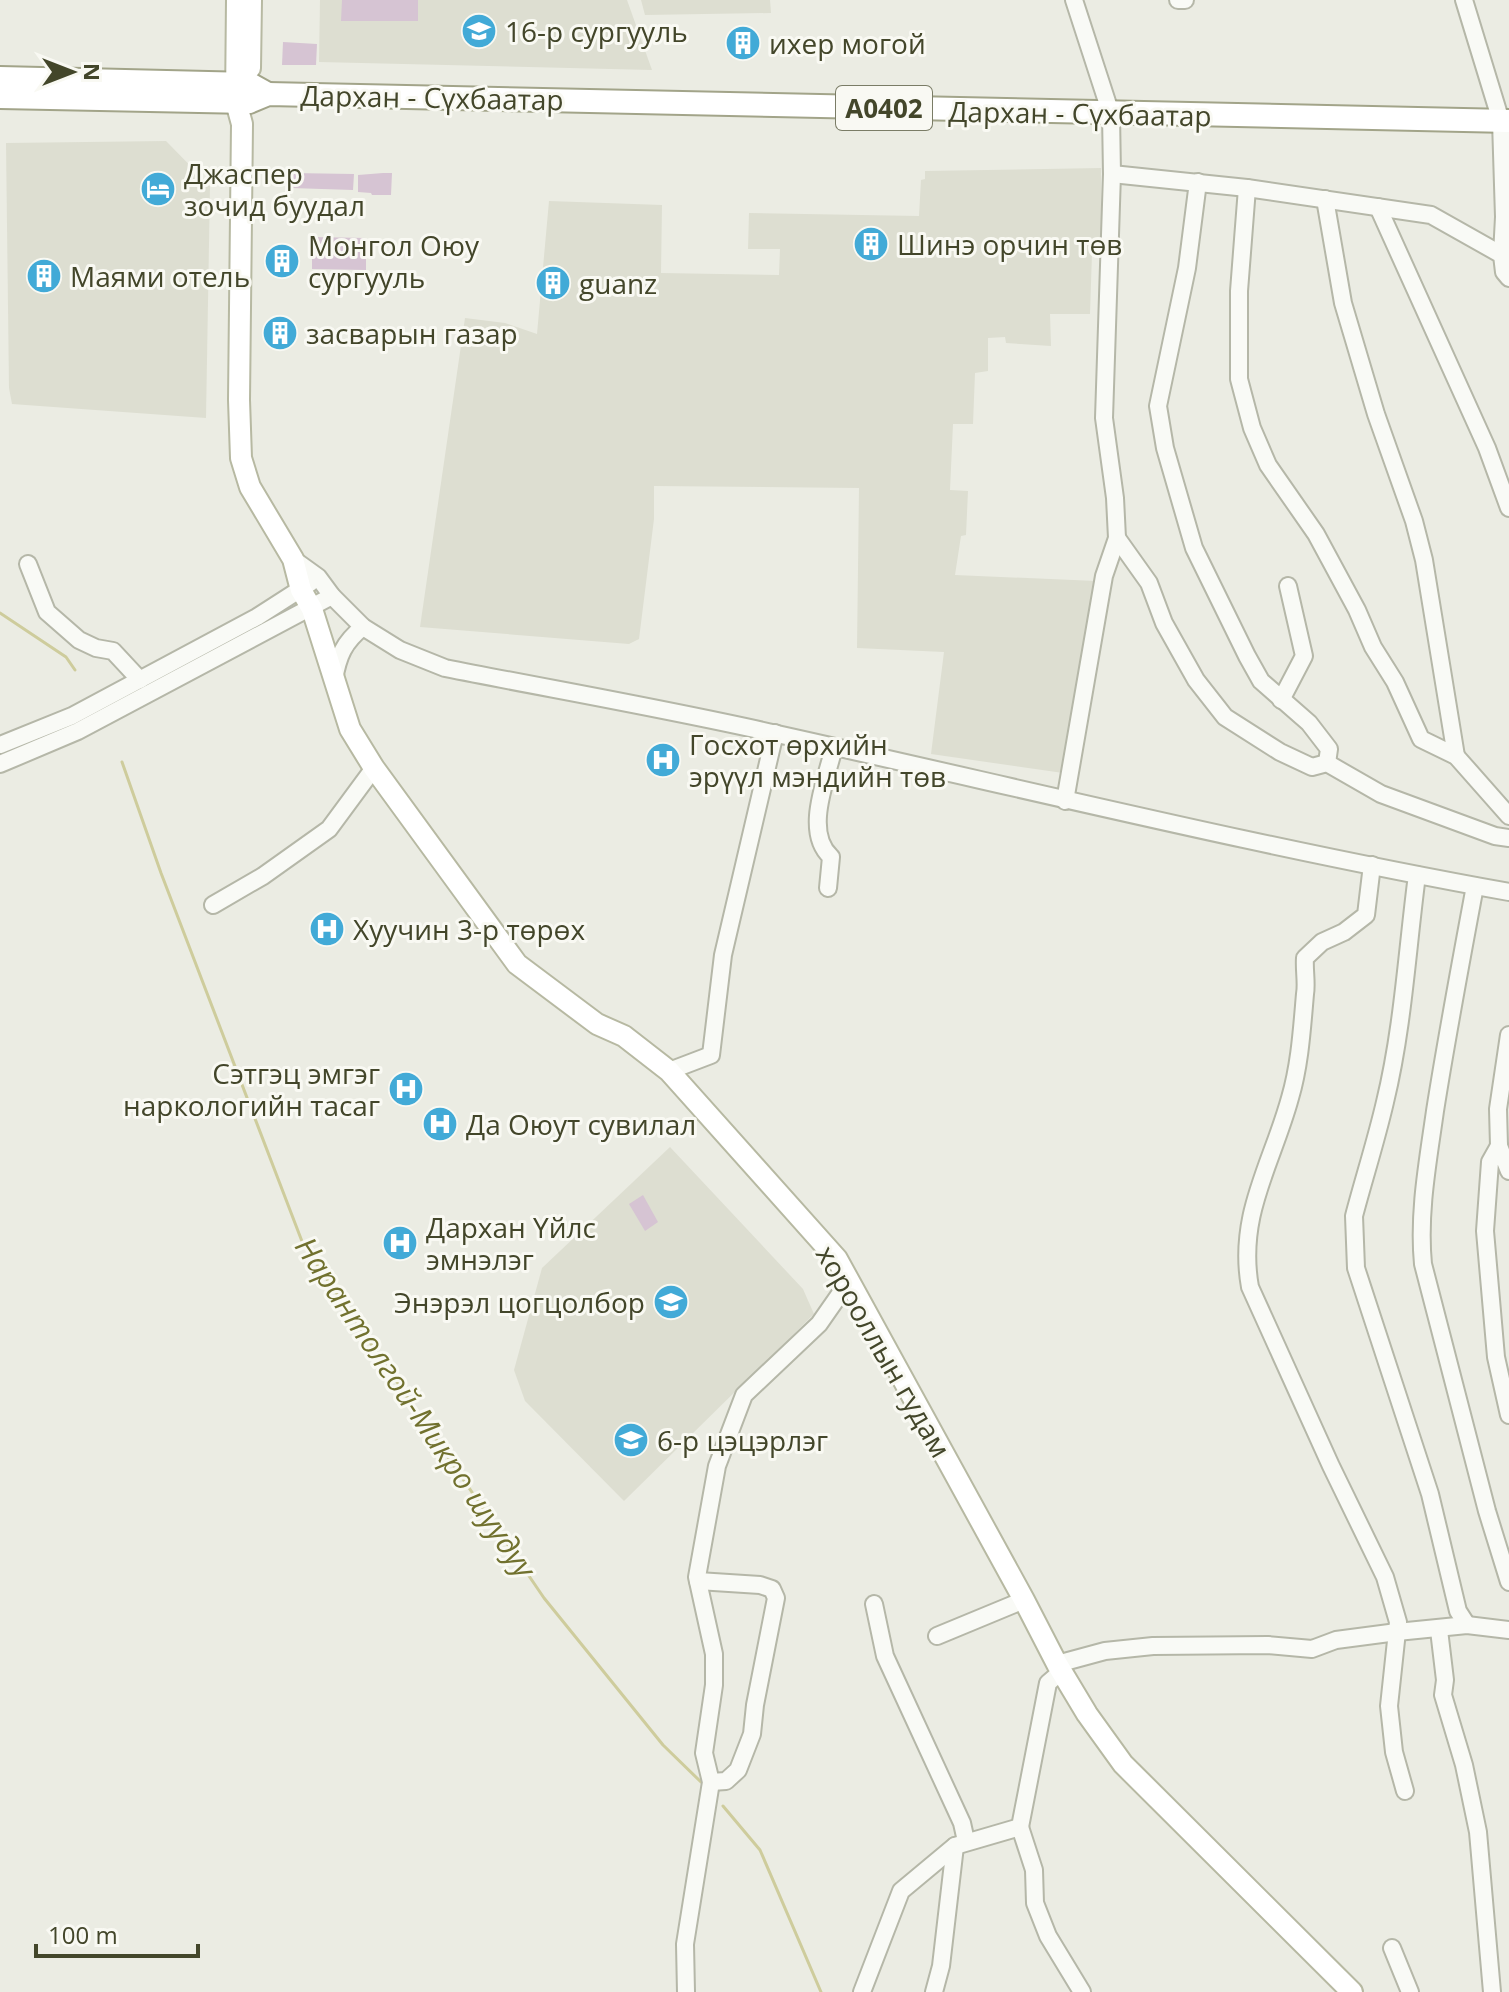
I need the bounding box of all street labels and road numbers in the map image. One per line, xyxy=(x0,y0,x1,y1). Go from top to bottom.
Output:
street label: Дархан - Сүхбаатар xyxy=(300,76,564,118)
road number: A0402 xyxy=(836,86,932,130)
street label: Дархан - Сүхбаатар xyxy=(948,92,1212,134)
street label: хорооллын гудам xyxy=(808,1238,960,1464)

